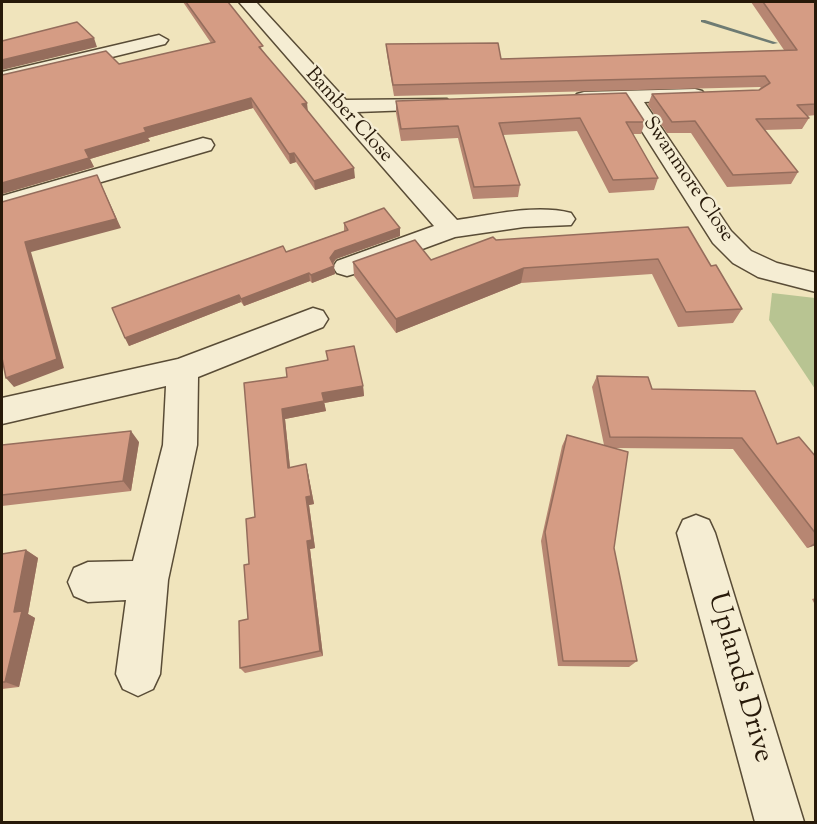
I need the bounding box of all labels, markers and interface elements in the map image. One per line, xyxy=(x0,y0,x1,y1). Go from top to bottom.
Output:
street label: Bamber Close xyxy=(299,63,397,169)
street label: Swanmore Close xyxy=(636,113,738,247)
street label: Uplands Drive xyxy=(698,589,778,767)

